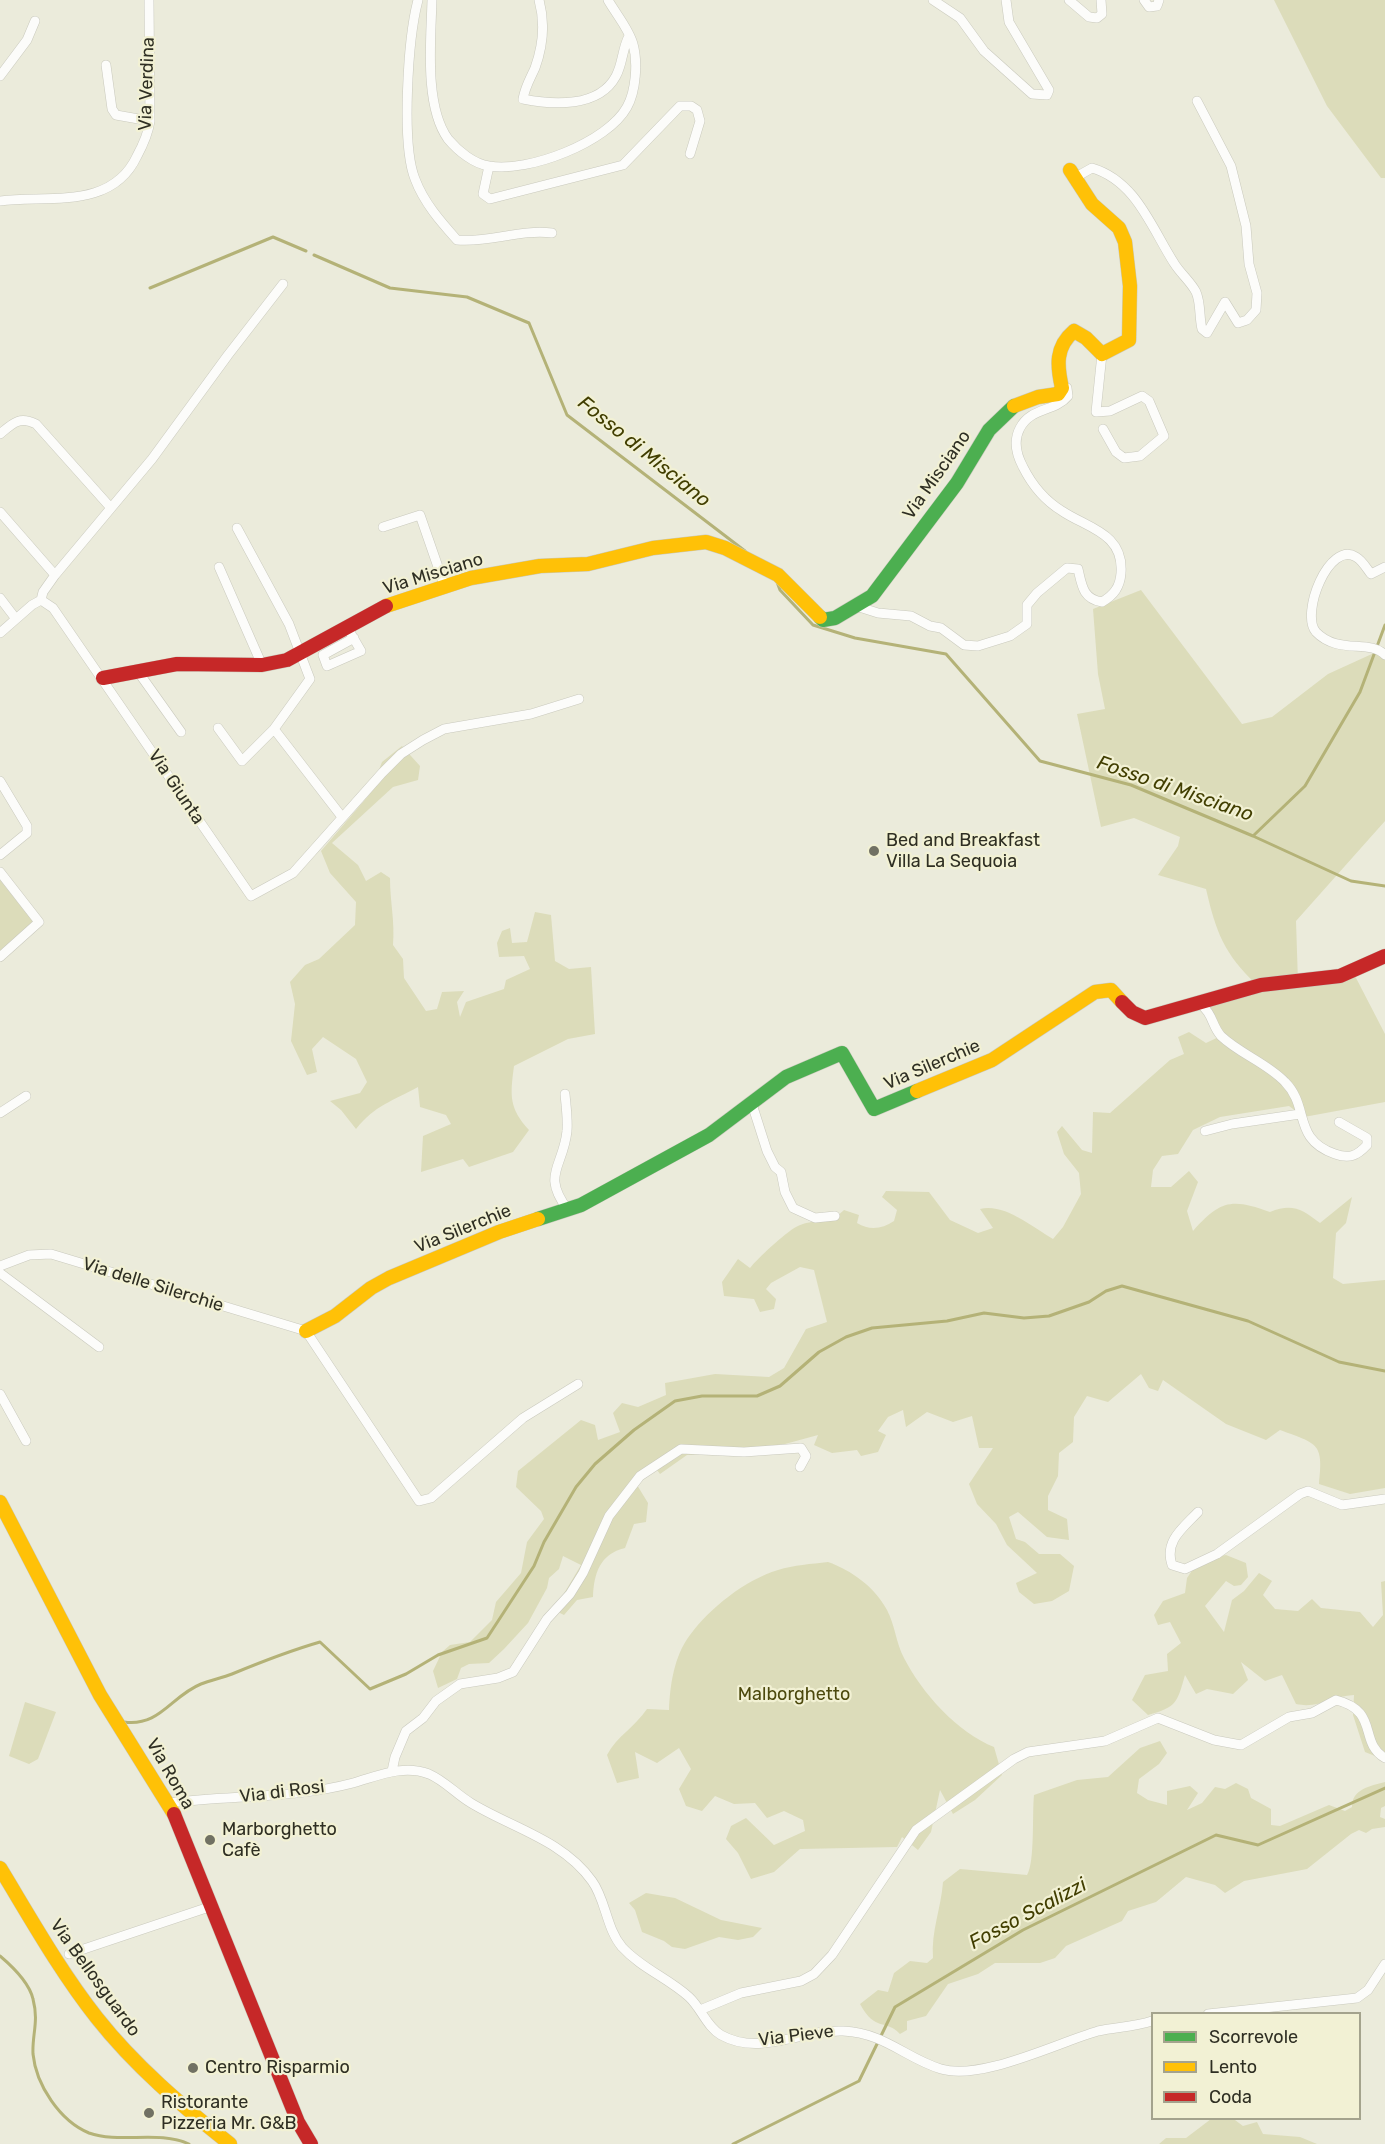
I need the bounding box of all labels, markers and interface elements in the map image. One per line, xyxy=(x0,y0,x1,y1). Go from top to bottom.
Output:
street label: Via Verdina xyxy=(135,37,159,131)
water label: Fosso di Misciano xyxy=(573,391,715,513)
street label: Via Misciano xyxy=(898,426,976,524)
street label: Via Misciano xyxy=(380,549,486,599)
street label: Via Giunta xyxy=(143,745,209,829)
water label: Fosso di Misciano xyxy=(1094,751,1256,827)
place label: Bed and Breakfast Villa La Sequoia xyxy=(886,830,1040,872)
marker: Bed and Breakfast Villa La Sequoia xyxy=(867,844,881,858)
street label: Via Silerchie xyxy=(881,1035,983,1095)
street label: Via Silerchie xyxy=(411,1200,515,1258)
street label: Via delle Silerchie xyxy=(80,1253,226,1317)
park label: Malborghetto xyxy=(738,1684,850,1706)
street label: Via Roma xyxy=(141,1735,199,1813)
street label: Via di Rosi xyxy=(238,1776,326,1808)
place label: Marborghetto Cafè xyxy=(222,1819,337,1862)
marker: Marborghetto Cafè xyxy=(203,1833,217,1847)
water label: Fosso Scalizzi xyxy=(965,1873,1091,1955)
street label: Via Bellosguardo xyxy=(45,1915,145,2041)
legend xyxy=(1151,2012,1361,2120)
street label: Via Pieve xyxy=(757,2021,835,2051)
text: Scorrevole xyxy=(1209,2026,1298,2048)
text: Lento xyxy=(1209,2056,1257,2078)
place label: Centro Risparmio xyxy=(205,2057,350,2079)
marker: Centro Risparmio xyxy=(186,2061,200,2075)
text: Coda xyxy=(1209,2086,1252,2108)
place label: Ristorante Pizzeria Mr. G&B xyxy=(161,2092,297,2134)
marker: Ristorante Pizzeria Mr. G&B xyxy=(142,2106,156,2120)

